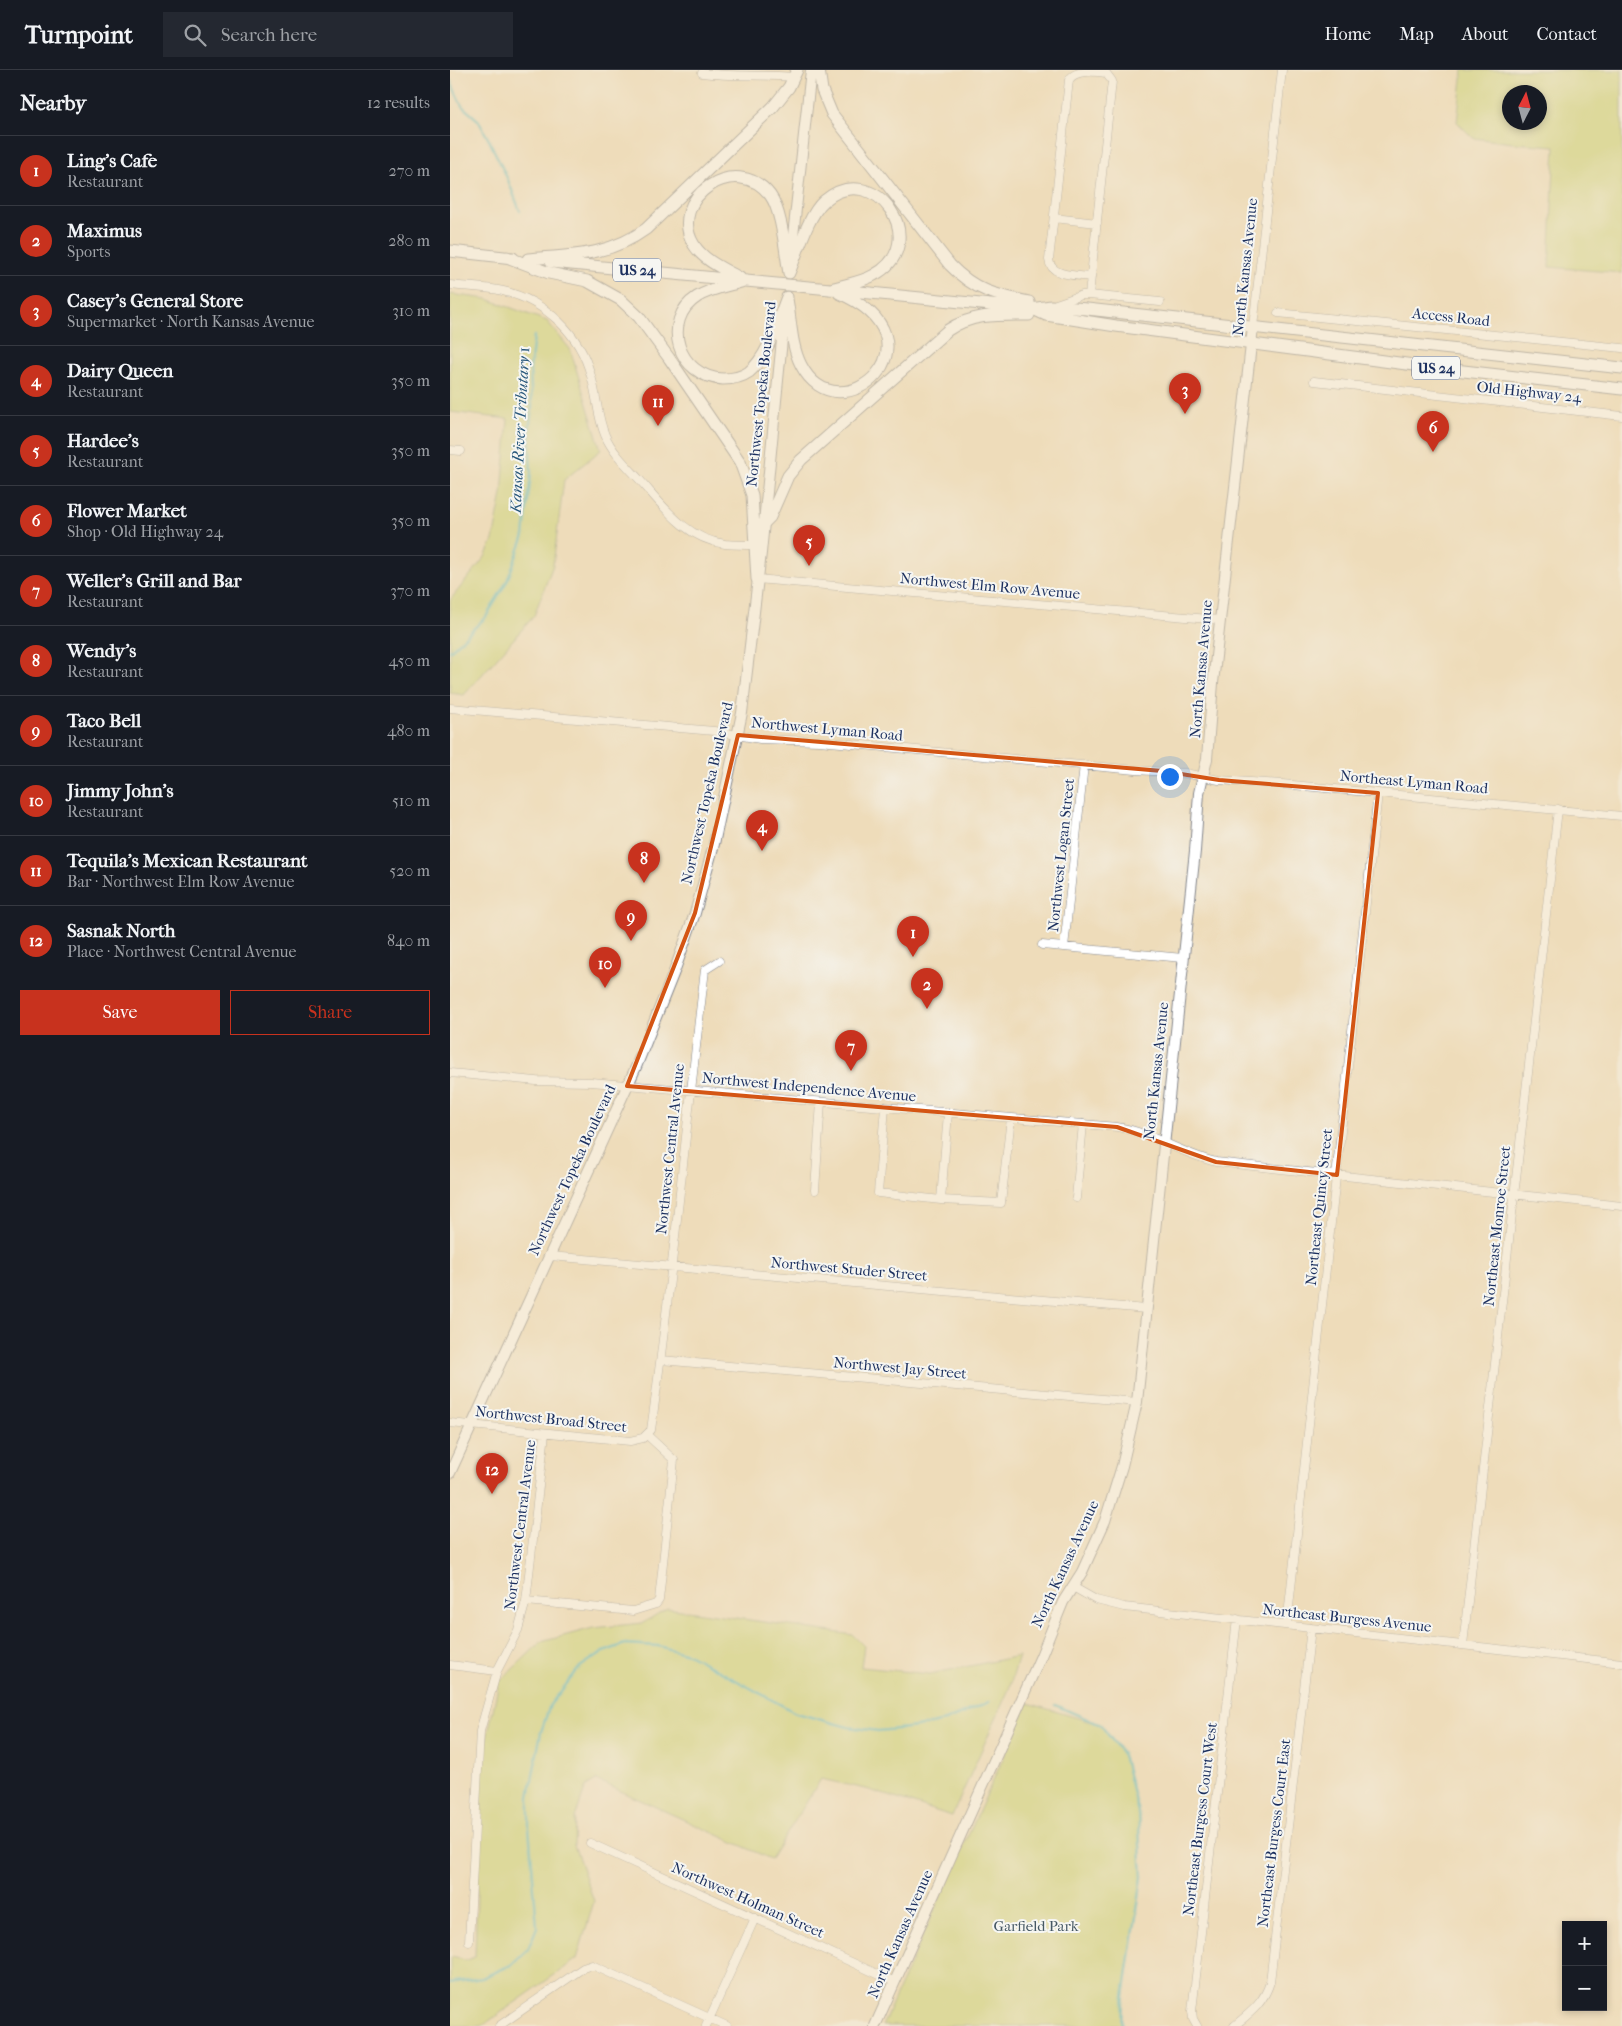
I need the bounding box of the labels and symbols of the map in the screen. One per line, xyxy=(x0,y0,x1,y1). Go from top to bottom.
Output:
north arrow xyxy=(1502,85,1547,130)
street label: North Kansas Avenue xyxy=(1229,197,1261,337)
road number: US 24 xyxy=(613,258,661,282)
street label: Northwest Topeka Boulevard xyxy=(742,300,780,488)
street label: Access Road xyxy=(1410,304,1492,330)
water label: Kansas River Tributary 1 xyxy=(506,346,533,515)
road number: US 24 xyxy=(1412,356,1460,380)
pin: 3 xyxy=(1169,373,1201,414)
street label: Old Highway 24 xyxy=(1476,378,1583,407)
pin: 11 xyxy=(642,385,674,426)
pin: 6 xyxy=(1417,411,1449,452)
pin: 5 xyxy=(793,525,825,566)
street label: Northwest Elm Row Avenue xyxy=(899,569,1081,603)
street label: North Kansas Avenue xyxy=(1186,599,1216,739)
street label: Northwest Topeka Boulevard xyxy=(677,699,737,886)
street label: Northwest Lyman Road xyxy=(750,713,904,745)
your location xyxy=(1157,764,1183,790)
street label: Northeast Lyman Road xyxy=(1339,767,1490,798)
street label: Northwest Logan Street xyxy=(1044,777,1078,933)
pin: 4 xyxy=(746,810,778,851)
pin: 8 xyxy=(628,842,660,883)
pin: 9 xyxy=(615,900,647,941)
pin: 1 xyxy=(897,916,929,957)
pin: 10 xyxy=(589,947,621,988)
pin: 2 xyxy=(911,968,943,1009)
street label: North Kansas Avenue xyxy=(1140,1001,1172,1141)
pin: 7 xyxy=(835,1030,867,1071)
street label: Northwest Central Avenue xyxy=(652,1062,688,1235)
street label: Northwest Independence Avenue xyxy=(701,1069,917,1105)
street label: Northwest Topeka Boulevard xyxy=(524,1081,620,1258)
street label: Northeast Quincy Street xyxy=(1302,1127,1336,1286)
street label: Northeast Monroe Street xyxy=(1480,1144,1514,1307)
street label: Northwest Studer Street xyxy=(770,1253,929,1285)
street label: Northwest Jay Street xyxy=(833,1353,968,1383)
street label: Northwest Broad Street xyxy=(474,1402,628,1436)
street label: Northwest Central Avenue xyxy=(501,1438,539,1611)
pin: 12 xyxy=(476,1453,508,1494)
street label: North Kansas Avenue xyxy=(1028,1497,1103,1631)
street label: Northeast Burgess Avenue xyxy=(1262,1600,1433,1636)
street label: Northeast Burgess Court West xyxy=(1179,1721,1221,1917)
street label: Northeast Burgess Court East xyxy=(1254,1737,1295,1928)
street label: Northwest Holman Street xyxy=(669,1858,828,1942)
street label: North Kansas Avenue xyxy=(864,1867,937,2001)
park label: Garfield Park xyxy=(994,1917,1079,1935)

